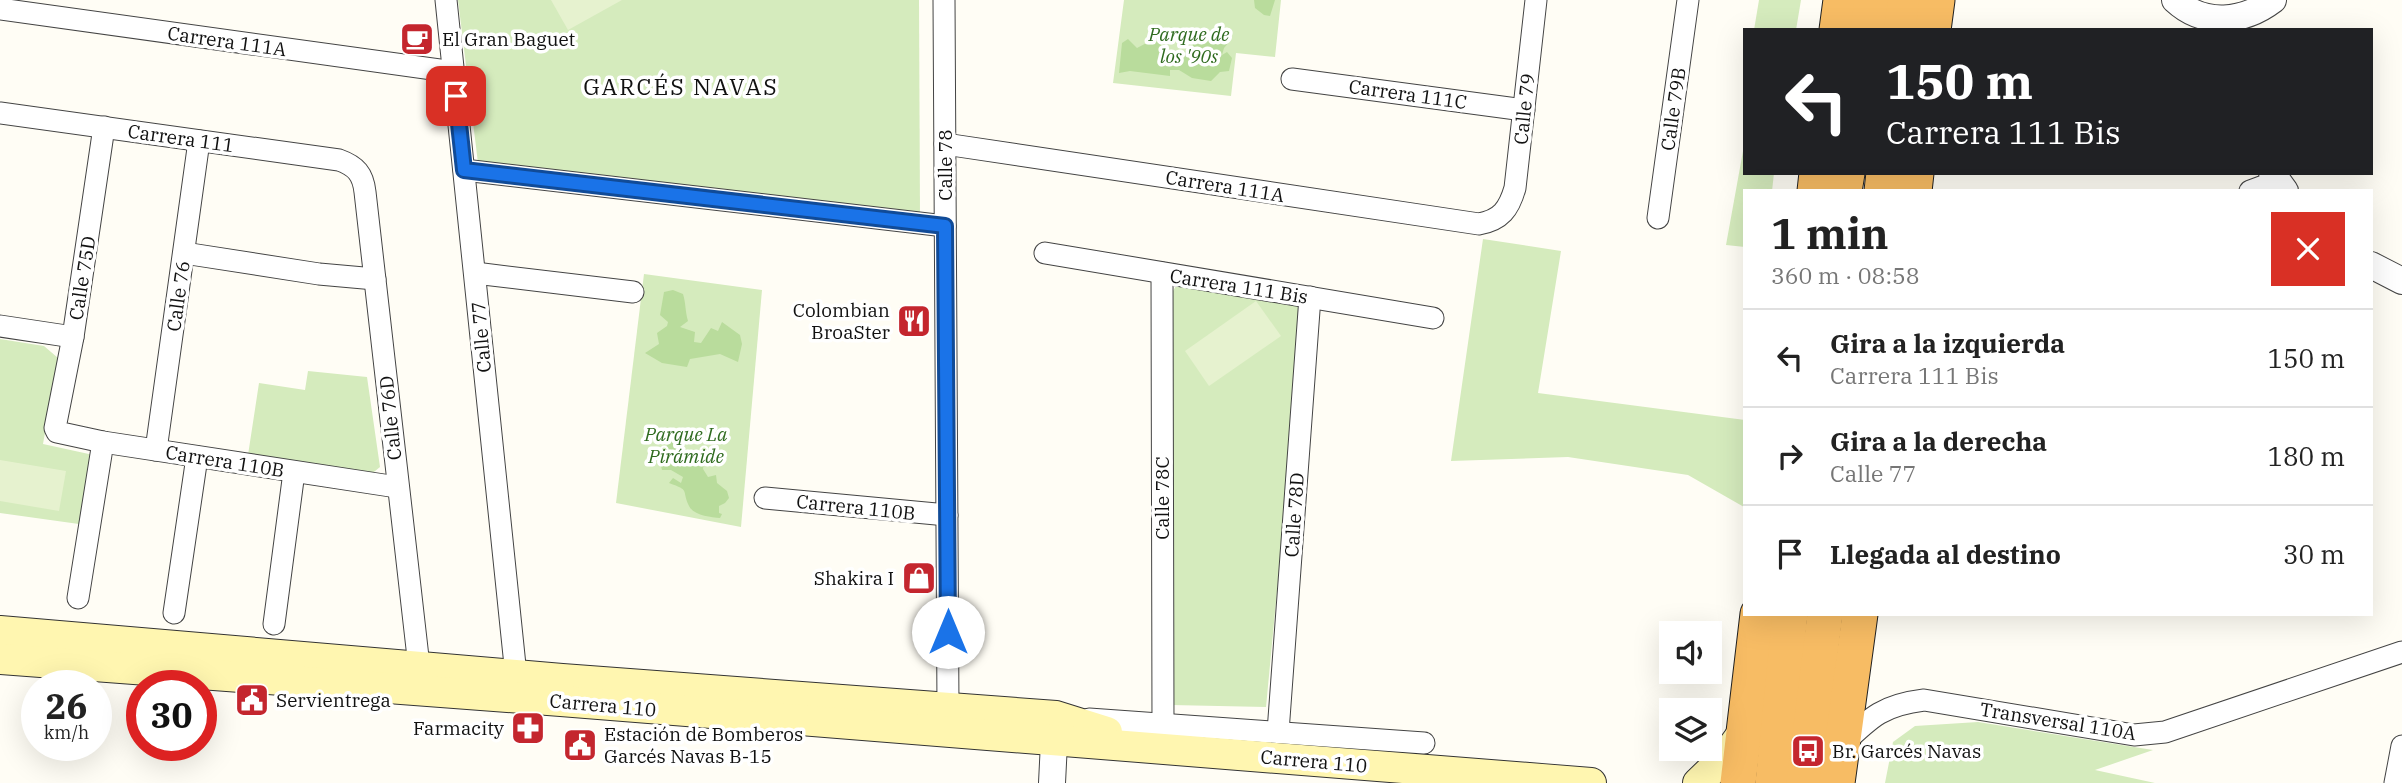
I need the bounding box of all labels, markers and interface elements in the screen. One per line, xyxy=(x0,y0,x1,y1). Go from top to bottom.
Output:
cafe icon: El Gran Baguet xyxy=(398,20,436,58)
street label: Carrera 111A xyxy=(166,21,288,61)
park label: Parque de los '90s xyxy=(1147,22,1230,68)
place label: El Gran Baguet xyxy=(442,27,576,51)
text: 150 m xyxy=(1886,49,2033,112)
icon: left xyxy=(1771,56,1862,147)
pin xyxy=(426,66,486,126)
street label: Calle 79B xyxy=(1655,66,1691,152)
district label: GARCÉS NAVAS xyxy=(583,71,779,101)
street label: Calle 79 xyxy=(1508,72,1540,146)
street label: Carrera 111C xyxy=(1347,74,1469,114)
icon: arrive xyxy=(437,77,475,115)
text: Carrera 111 Bis xyxy=(1886,111,2121,153)
street label: Carrera 111 xyxy=(126,119,236,157)
street label: Calle 78 xyxy=(933,129,957,201)
street label: Carrera 111A xyxy=(1164,165,1286,207)
text: 1 min xyxy=(1771,206,1889,261)
button: close xyxy=(2271,212,2345,286)
street label: Calle 75D xyxy=(64,234,100,322)
street label: Calle 76 xyxy=(161,259,195,333)
text: 360 m · 08:58 xyxy=(1771,260,1920,290)
street label: Carrera 111 Bis xyxy=(1168,263,1310,309)
place label: Colombian BroaSter xyxy=(793,298,891,344)
street label: Calle 77 xyxy=(466,300,496,374)
restaurant icon: Colombian BroaSter xyxy=(895,302,933,340)
text: Gira a la izquierda xyxy=(1830,326,2065,360)
icon: left xyxy=(1771,339,1809,377)
text: 150 m xyxy=(2267,341,2345,375)
text: Carrera 111 Bis xyxy=(1830,360,1999,390)
street label: Calle 76D xyxy=(374,375,406,461)
park label: Parque La Pirámide xyxy=(644,422,728,468)
text: Gira a la derecha xyxy=(1830,424,2047,458)
icon: right xyxy=(1771,437,1809,475)
text: 180 m xyxy=(2267,439,2345,473)
street label: Carrera 110B xyxy=(164,440,286,482)
street label: Calle 78C xyxy=(1150,456,1174,540)
text: Calle 77 xyxy=(1830,458,1916,488)
street label: Calle 78D xyxy=(1279,472,1309,558)
street label: Carrera 110B xyxy=(795,489,917,525)
icon: arrive xyxy=(1771,535,1809,573)
text: Llegada al destino xyxy=(1830,537,2061,571)
text: 30 m xyxy=(2283,537,2345,571)
shop icon: Shakira I xyxy=(900,559,938,597)
place label: Shakira I xyxy=(814,566,894,590)
position arrow xyxy=(911,595,985,669)
map controls xyxy=(1659,621,1722,761)
button: sound xyxy=(1659,621,1722,684)
speed limit sign: 30 xyxy=(126,670,217,761)
public building icon: Servientrega xyxy=(233,681,271,719)
text: 26 xyxy=(45,683,88,729)
place label: Servientrega xyxy=(276,688,391,712)
street label: Carrera 110 xyxy=(549,688,657,722)
street label: Transversal 110A xyxy=(1978,697,2138,745)
button: layers xyxy=(1659,698,1722,761)
pharmacy icon: Farmacity xyxy=(509,709,547,747)
place label: Farmacity xyxy=(413,716,505,740)
text: km/h xyxy=(44,721,89,744)
place label: Estación de Bomberos Garcés Navas B-15 xyxy=(604,722,803,768)
public building icon: Estación de Bomberos Garcés Navas B-15 xyxy=(561,726,599,764)
bus stop icon: Br. Garcés Navas xyxy=(1789,732,1827,770)
place label: Br. Garcés Navas xyxy=(1832,739,1981,763)
street label: Carrera 110 xyxy=(1260,744,1368,778)

